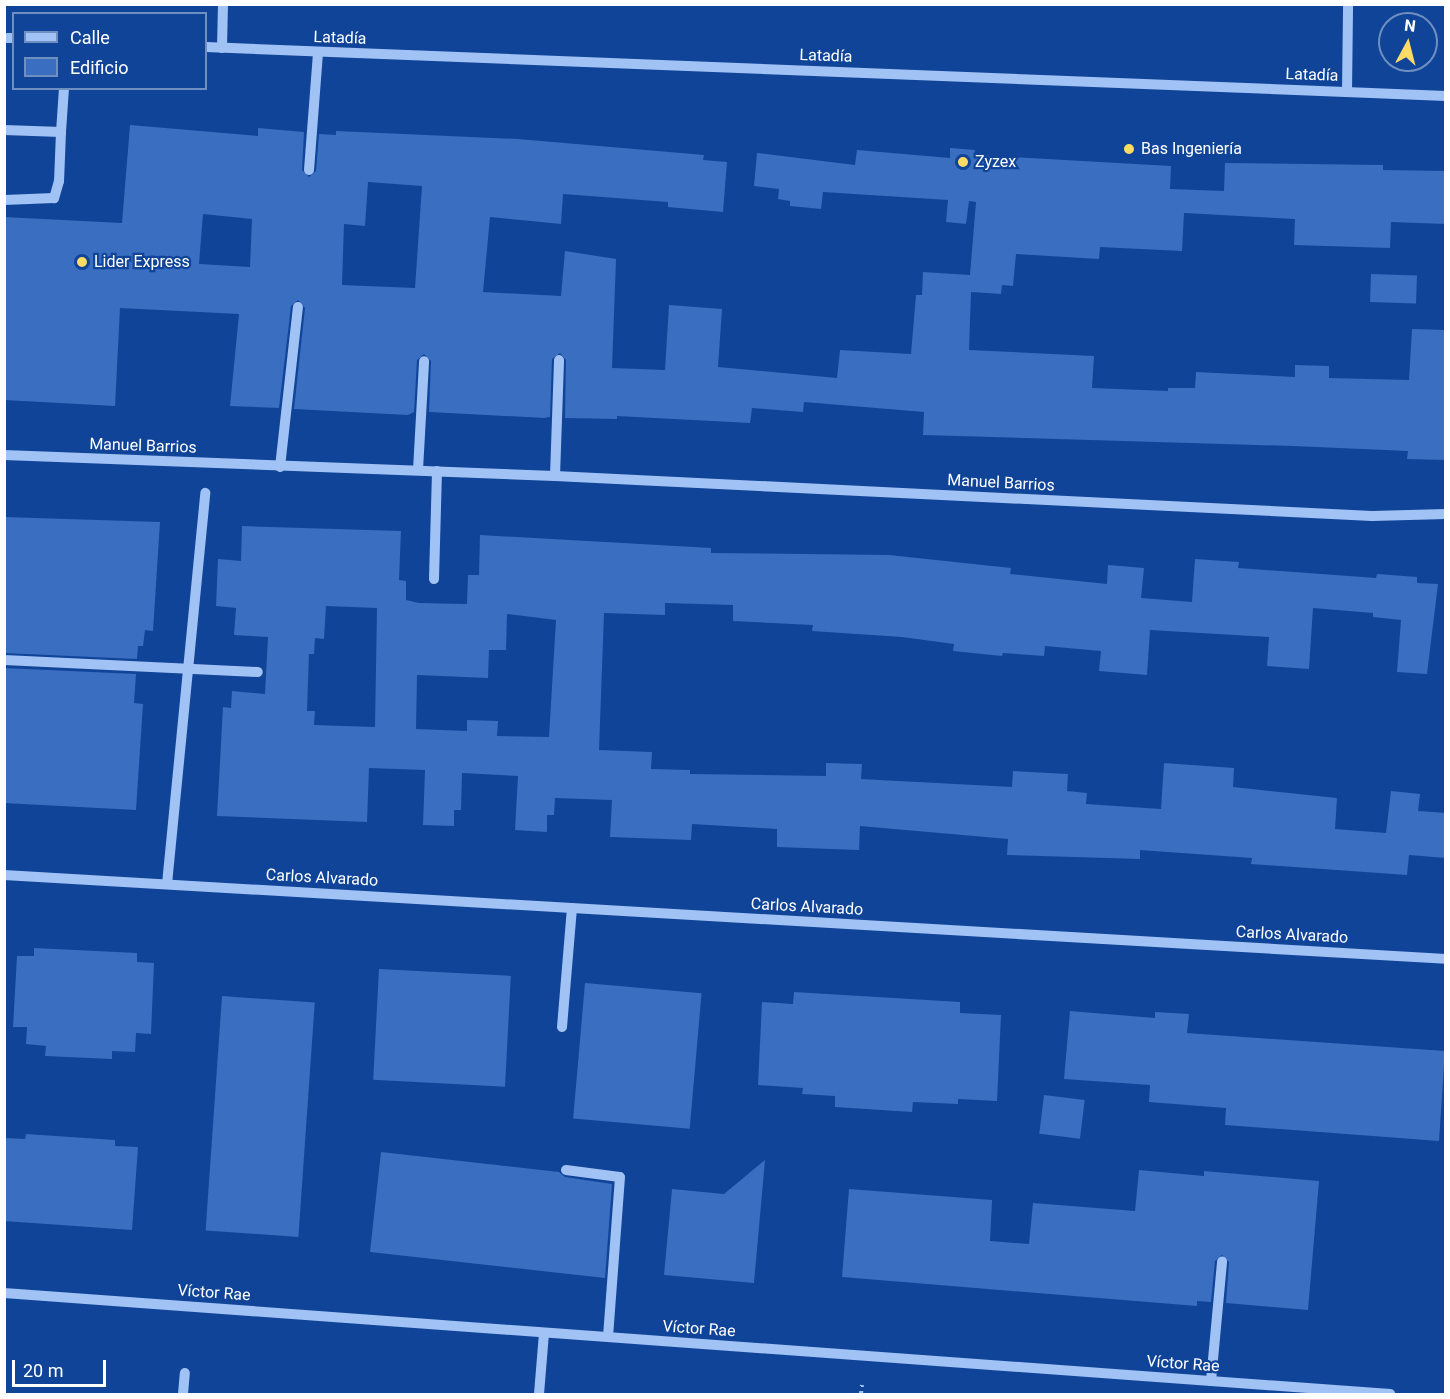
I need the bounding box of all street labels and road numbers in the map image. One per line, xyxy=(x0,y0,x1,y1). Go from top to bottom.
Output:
street label: Latadía xyxy=(313,27,367,49)
street label: Latadía xyxy=(799,45,853,67)
street label: Latadía xyxy=(1285,64,1339,86)
street label: Manuel Barrios xyxy=(89,435,197,457)
street label: Manuel Barrios xyxy=(947,471,1055,495)
street label: Carlos Alvarado xyxy=(265,865,379,891)
street label: Carlos Alvarado xyxy=(750,894,864,920)
street label: Carlos Alvarado xyxy=(1235,922,1349,948)
street label: Víctor Rae xyxy=(177,1281,251,1305)
street label: Víctor Rae xyxy=(662,1317,736,1341)
street label: Víctor Rae xyxy=(1146,1352,1220,1376)

